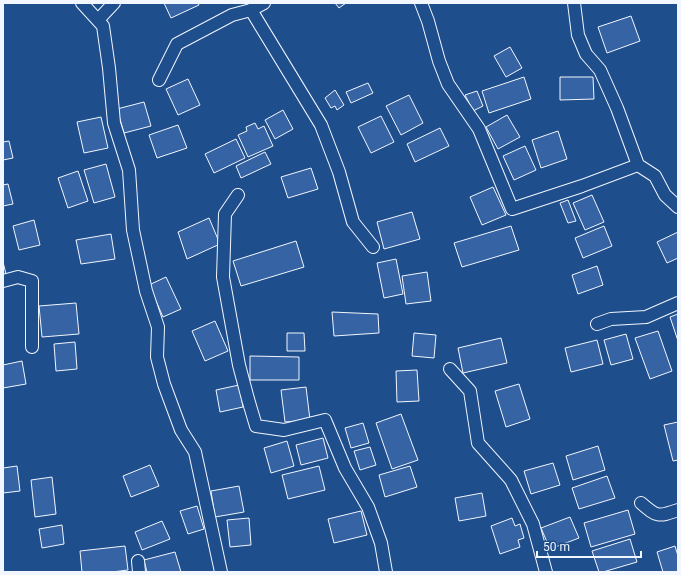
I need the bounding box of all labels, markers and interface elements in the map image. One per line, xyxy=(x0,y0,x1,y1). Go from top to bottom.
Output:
scale bar xyxy=(537,533,641,559)
text: 50 m xyxy=(543,540,570,554)

